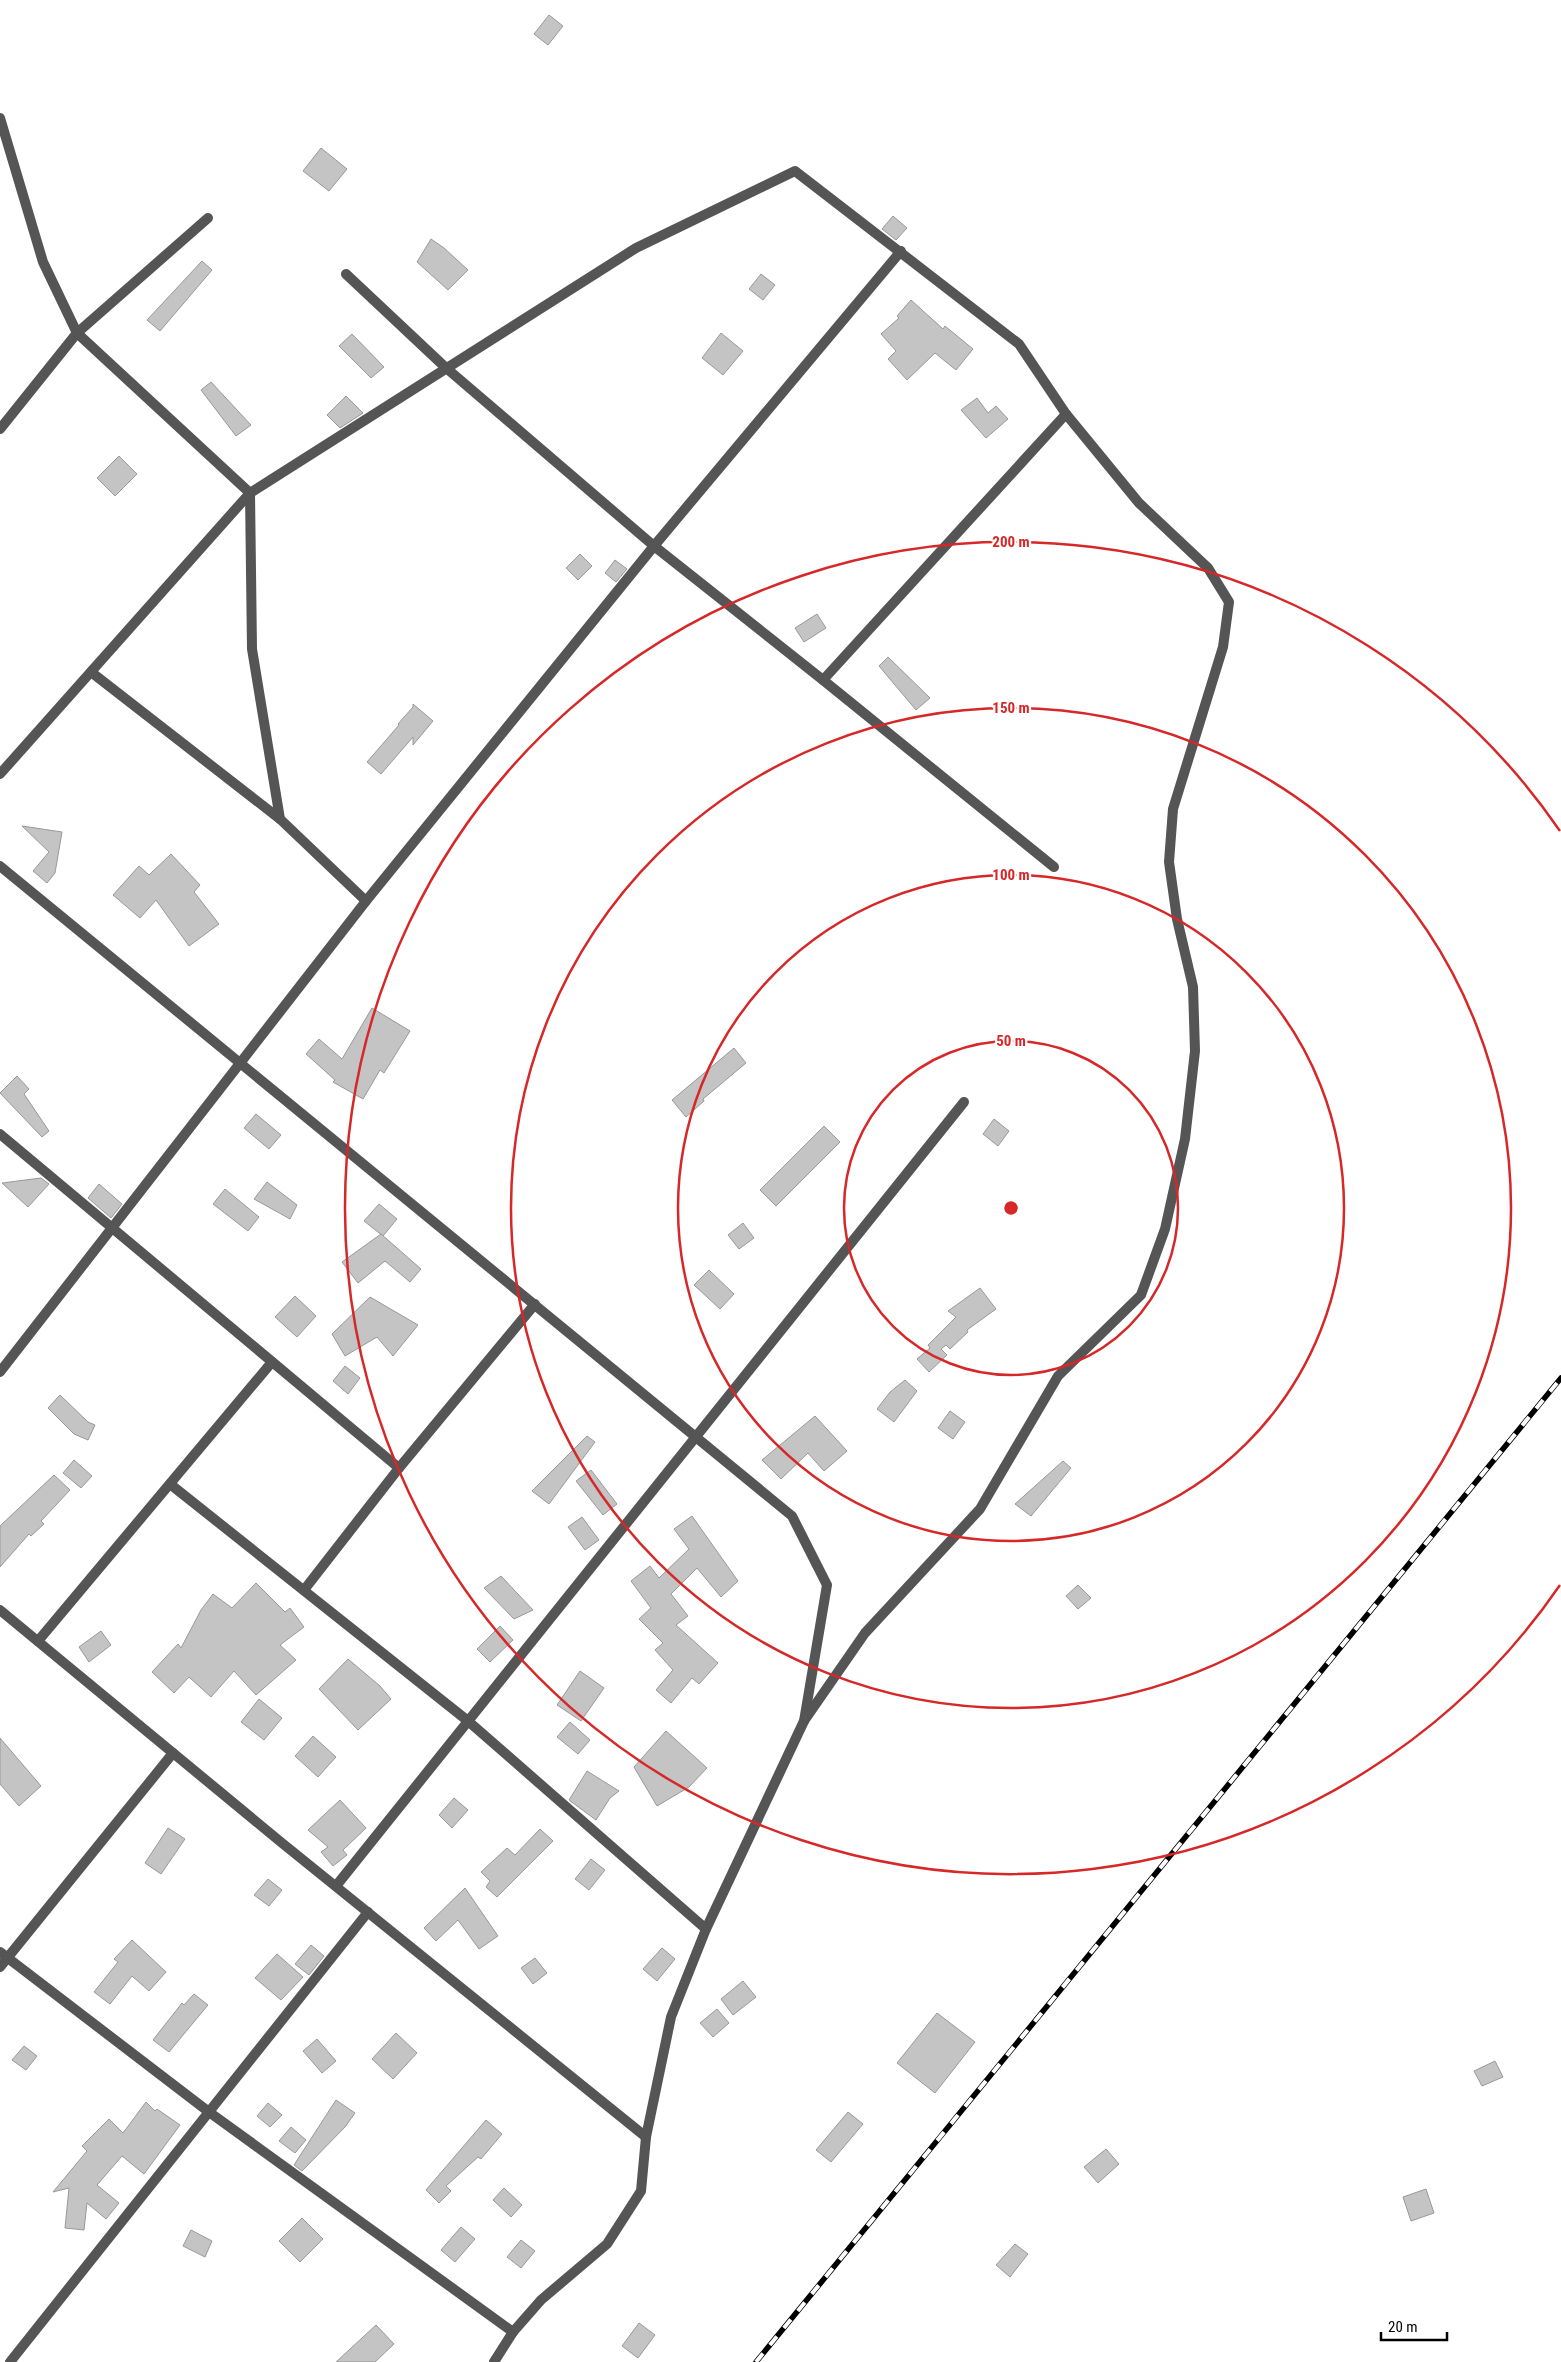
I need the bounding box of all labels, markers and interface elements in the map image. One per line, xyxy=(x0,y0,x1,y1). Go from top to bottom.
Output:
text: 200 m xyxy=(992,533,1030,551)
text: 150 m xyxy=(992,699,1030,717)
text: 100 m xyxy=(992,866,1030,884)
text: 50 m xyxy=(996,1032,1026,1050)
centre of rings xyxy=(1002,1199,1020,1217)
scale bar xyxy=(1381,2310,1447,2342)
text: 20 m xyxy=(1388,2318,1418,2336)

